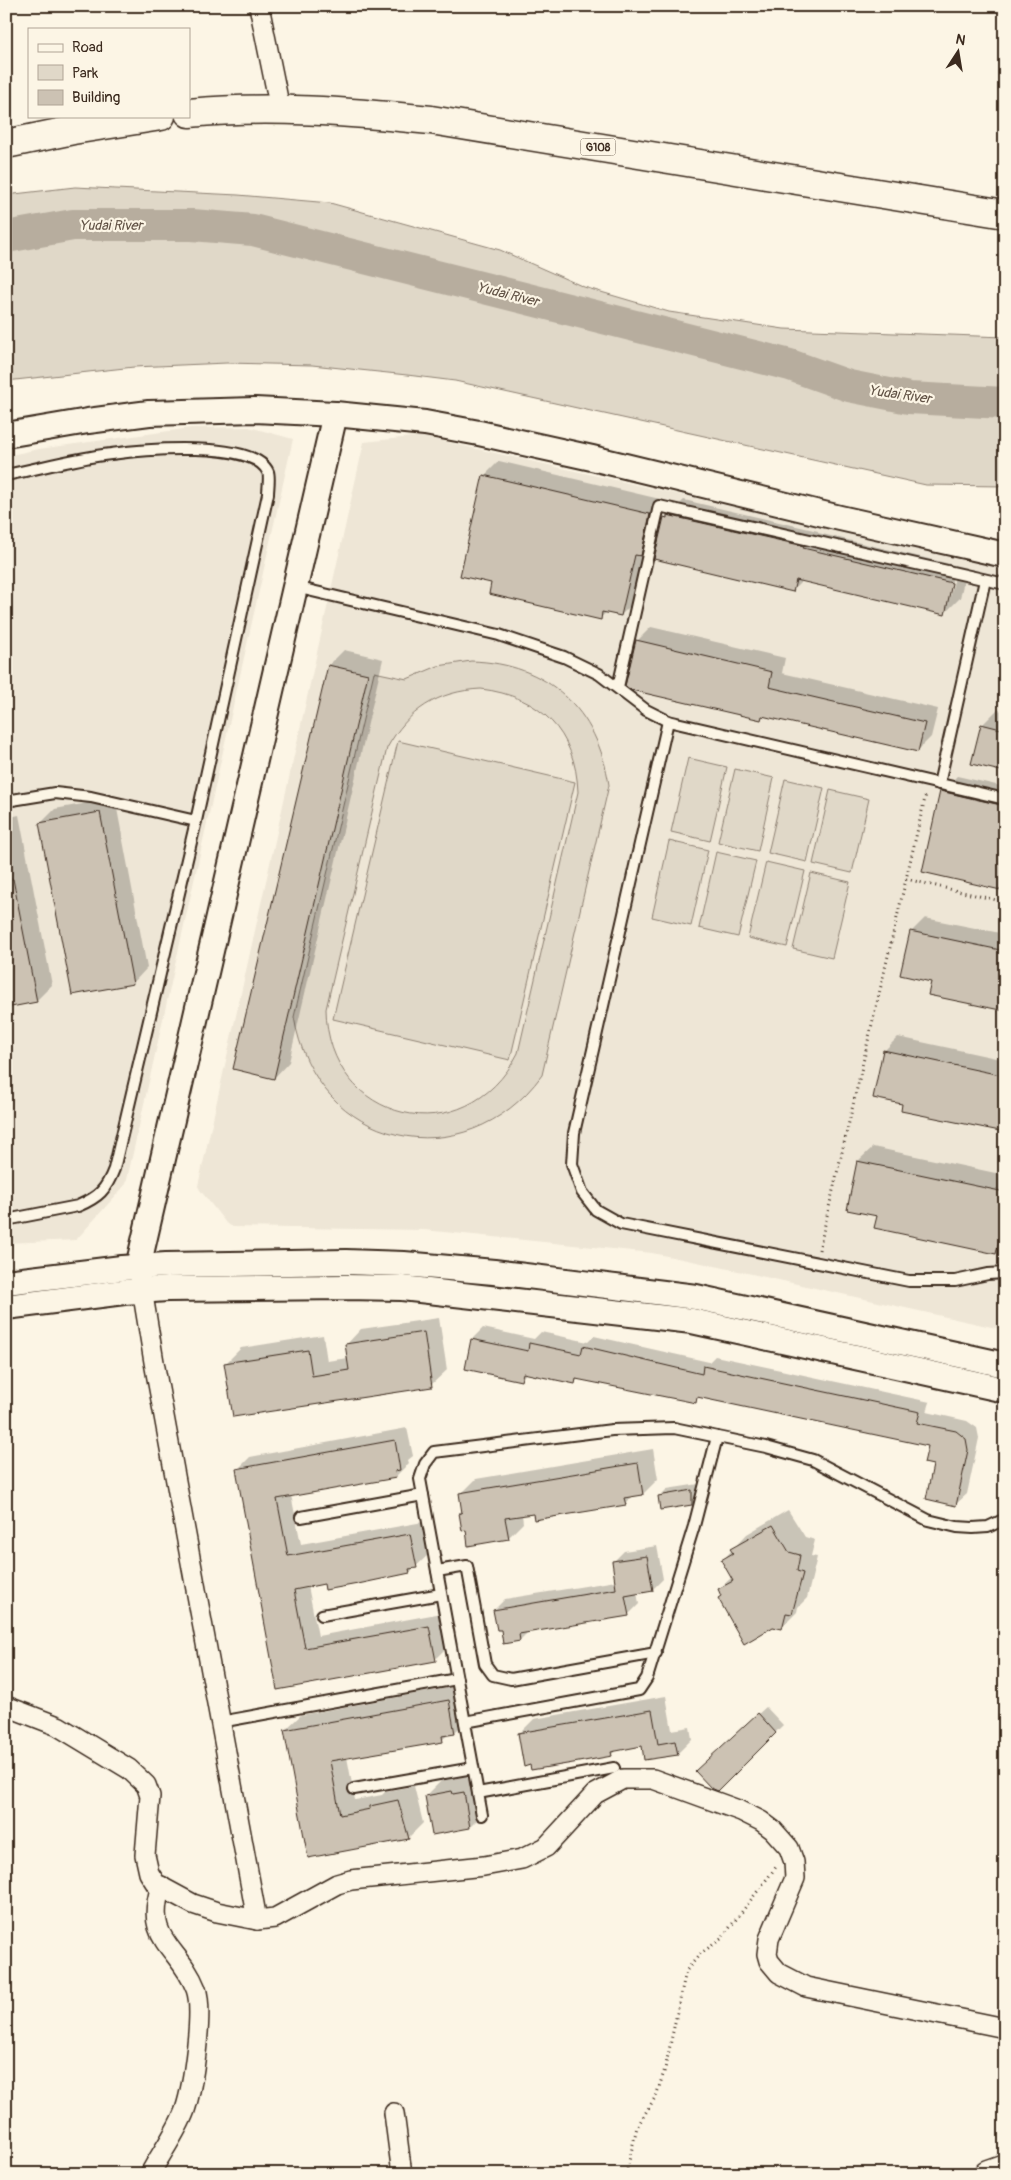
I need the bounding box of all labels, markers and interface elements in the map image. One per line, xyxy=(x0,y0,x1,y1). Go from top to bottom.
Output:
legend xyxy=(28,28,190,118)
north arrow xyxy=(934,28,984,78)
text: N xyxy=(954,30,967,49)
text: Road xyxy=(72,38,103,57)
text: Park xyxy=(72,64,99,83)
text: Building xyxy=(72,88,120,107)
road number: G108 xyxy=(580,138,616,156)
water label: Yudai River xyxy=(80,217,144,234)
water label: Yudai River xyxy=(475,279,542,311)
water label: Yudai River xyxy=(868,382,934,408)

